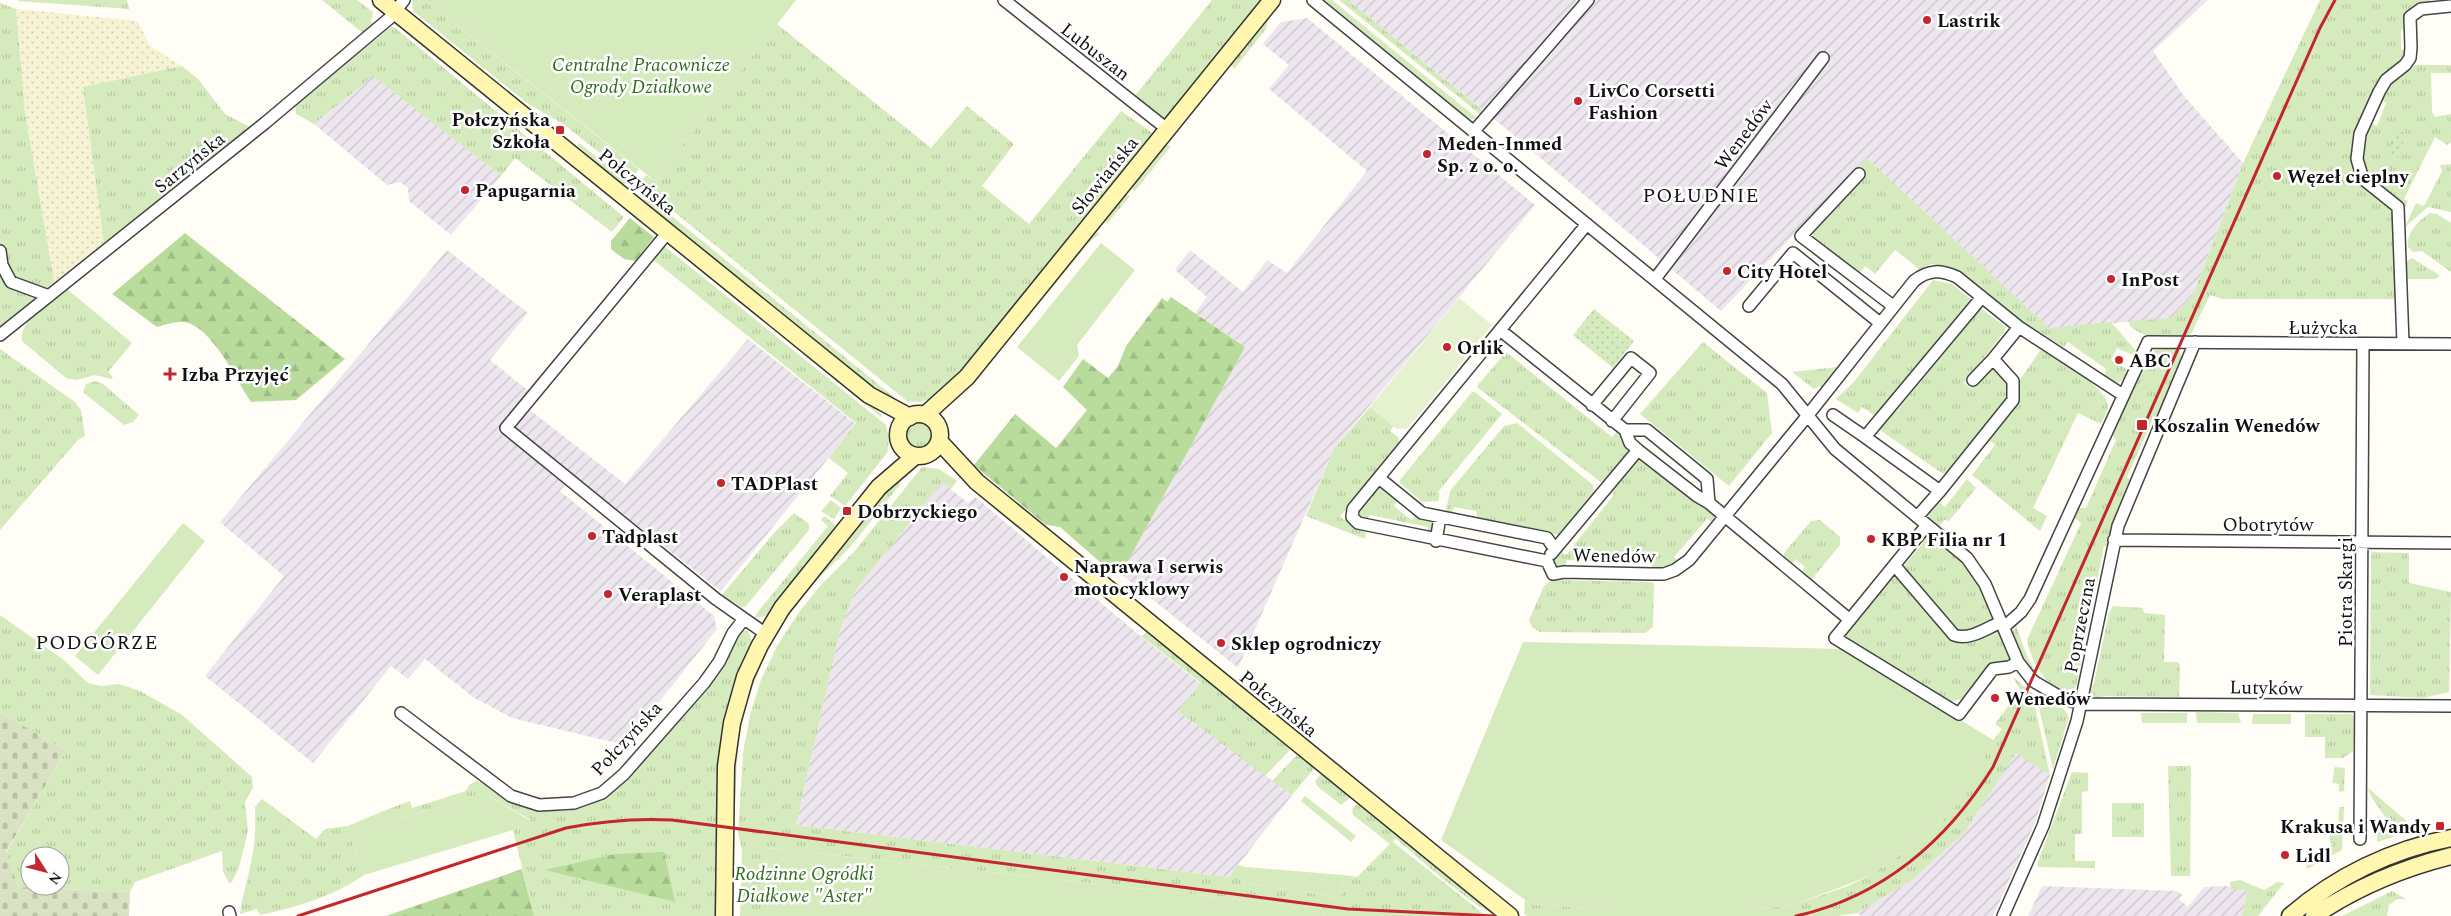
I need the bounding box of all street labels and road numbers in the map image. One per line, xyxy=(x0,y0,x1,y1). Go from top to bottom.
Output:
street label: Lubuszan xyxy=(1054,16,1136,89)
street label: Wenedów xyxy=(1708,93,1781,177)
street label: Sarzyńska xyxy=(148,125,232,201)
street label: Słowiańska xyxy=(1064,130,1147,222)
street label: Połczyńska xyxy=(591,141,683,223)
street label: Łużycka xyxy=(2288,314,2359,343)
street label: Obotrytów xyxy=(2222,511,2314,540)
street label: Piotra Skargi xyxy=(2332,537,2361,647)
street label: Wenedów xyxy=(1572,541,1656,572)
street label: Poprzeczna xyxy=(2057,574,2104,676)
street label: Połczyńska xyxy=(1232,663,1324,745)
street label: Lutyków xyxy=(2229,673,2304,704)
street label: Połczyńska xyxy=(584,694,670,783)

